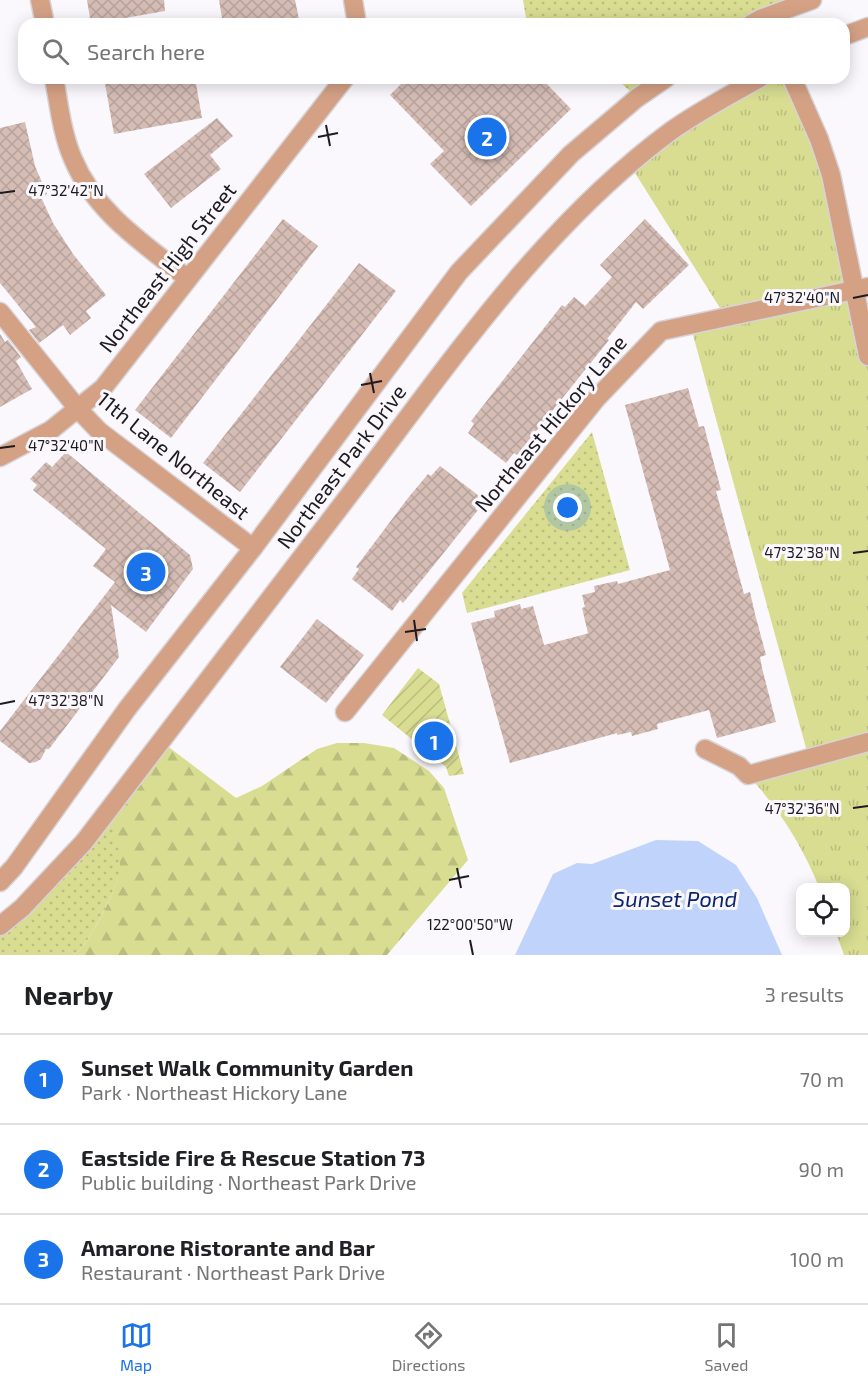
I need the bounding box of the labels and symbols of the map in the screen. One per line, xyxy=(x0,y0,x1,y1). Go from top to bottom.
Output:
pin: 2 xyxy=(468,114,506,160)
street label: Northeast High Street xyxy=(93,178,241,357)
text: 47°32'42"N xyxy=(28,181,104,199)
text: 47°32'40"N xyxy=(764,288,840,306)
street label: Northeast Hickory Lane xyxy=(469,330,631,516)
street label: Northeast Park Drive xyxy=(271,379,411,553)
street label: 11th Lane Northeast xyxy=(93,386,255,524)
text: 47°32'40"N xyxy=(28,436,104,454)
your location xyxy=(553,493,582,522)
text: 47°32'38"N xyxy=(764,543,840,561)
pin: 3 xyxy=(126,550,166,594)
text: 47°32'38"N xyxy=(28,691,104,709)
pin: 1 xyxy=(414,718,454,764)
text: 47°32'36"N xyxy=(764,799,840,817)
water label: Sunset Pond xyxy=(613,885,738,911)
text: 122°00'50"W xyxy=(427,915,513,933)

